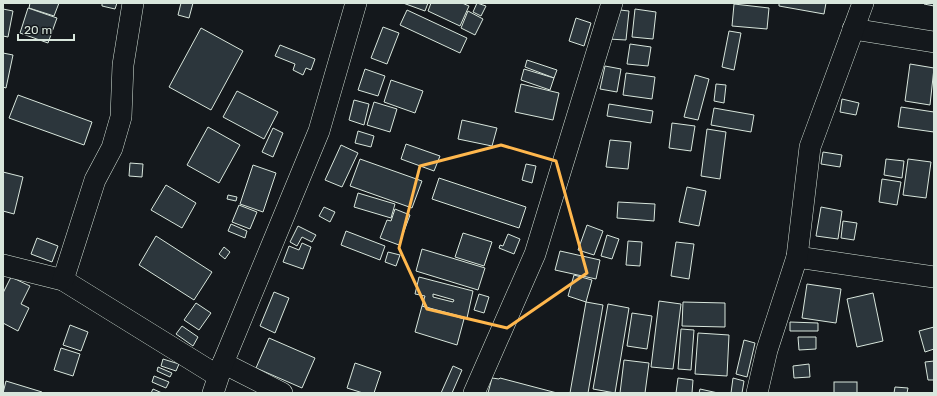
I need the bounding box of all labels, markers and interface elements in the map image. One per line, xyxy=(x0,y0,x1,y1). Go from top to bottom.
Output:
scale bar xyxy=(18,16,74,42)
text: 20 m xyxy=(24,23,52,37)

